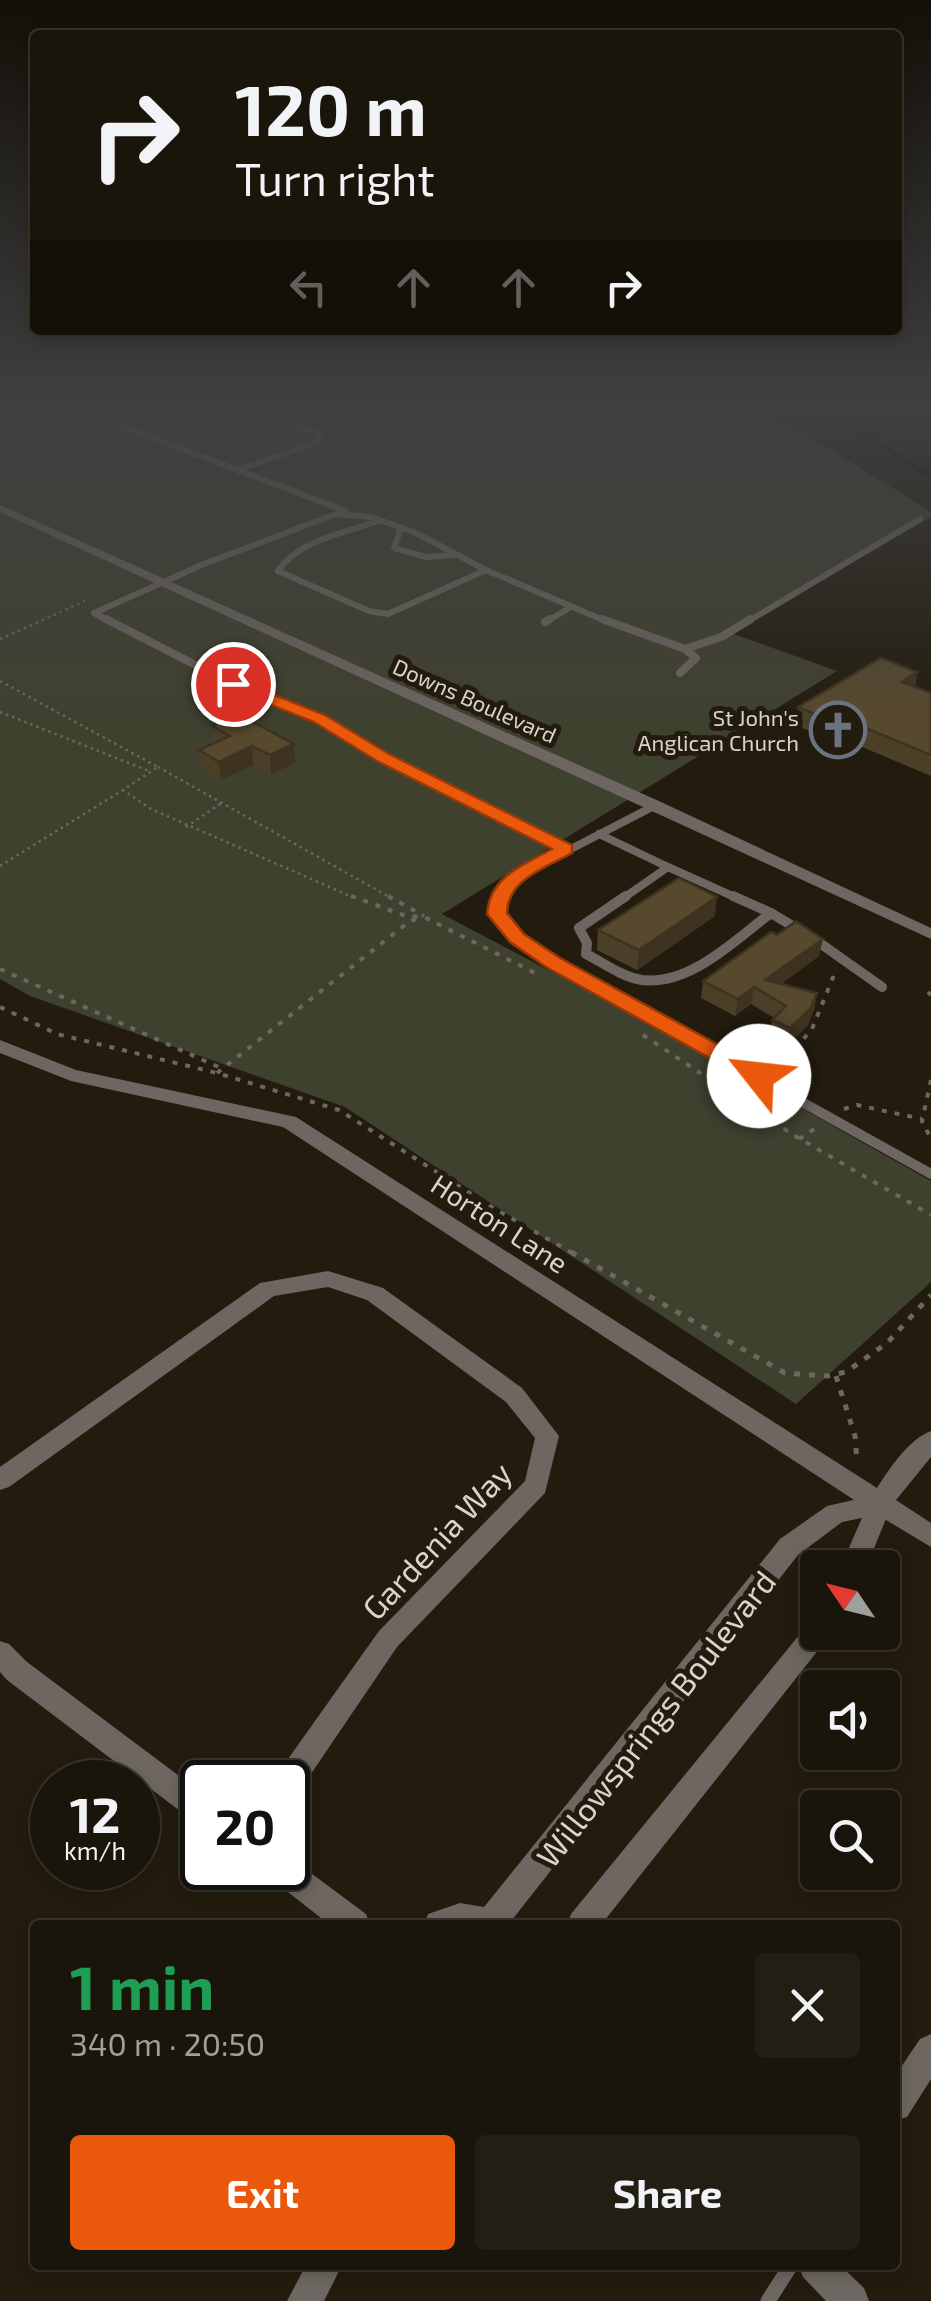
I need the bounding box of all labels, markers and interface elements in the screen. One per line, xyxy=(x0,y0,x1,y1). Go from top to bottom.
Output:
text: 120 m xyxy=(235,66,427,150)
icon: right xyxy=(70,70,200,200)
text: Turn right xyxy=(235,151,435,205)
icon: left xyxy=(281,260,336,315)
icon: ahead xyxy=(386,260,441,315)
icon: ahead xyxy=(491,260,546,315)
icon: right xyxy=(596,260,651,315)
pin xyxy=(191,642,276,727)
street label: Downs Boulevard xyxy=(389,652,561,748)
icon: arrive xyxy=(206,657,261,712)
church icon: St John's Anglican Church xyxy=(808,700,868,760)
place label: St John's Anglican Church xyxy=(638,704,799,755)
position arrow xyxy=(707,1024,811,1128)
street label: Horton Lane xyxy=(425,1166,575,1280)
street label: Gardenia Way xyxy=(354,1454,518,1626)
north arrow xyxy=(800,1550,900,1650)
map controls xyxy=(800,1550,900,1890)
street label: Willowsprings Boulevard xyxy=(528,1562,782,1874)
button: sound xyxy=(800,1670,900,1770)
speed limit sign: 20 xyxy=(180,1760,310,1890)
text: 12 xyxy=(70,1783,120,1843)
button: search xyxy=(800,1790,900,1890)
text: km/h xyxy=(64,1835,126,1865)
text: 1 min xyxy=(70,1950,214,2022)
button: close xyxy=(755,1953,860,2058)
text: 340 m · 20:50 xyxy=(70,2024,265,2062)
button: Exit xyxy=(70,2135,455,2250)
button: Share xyxy=(475,2135,860,2250)

